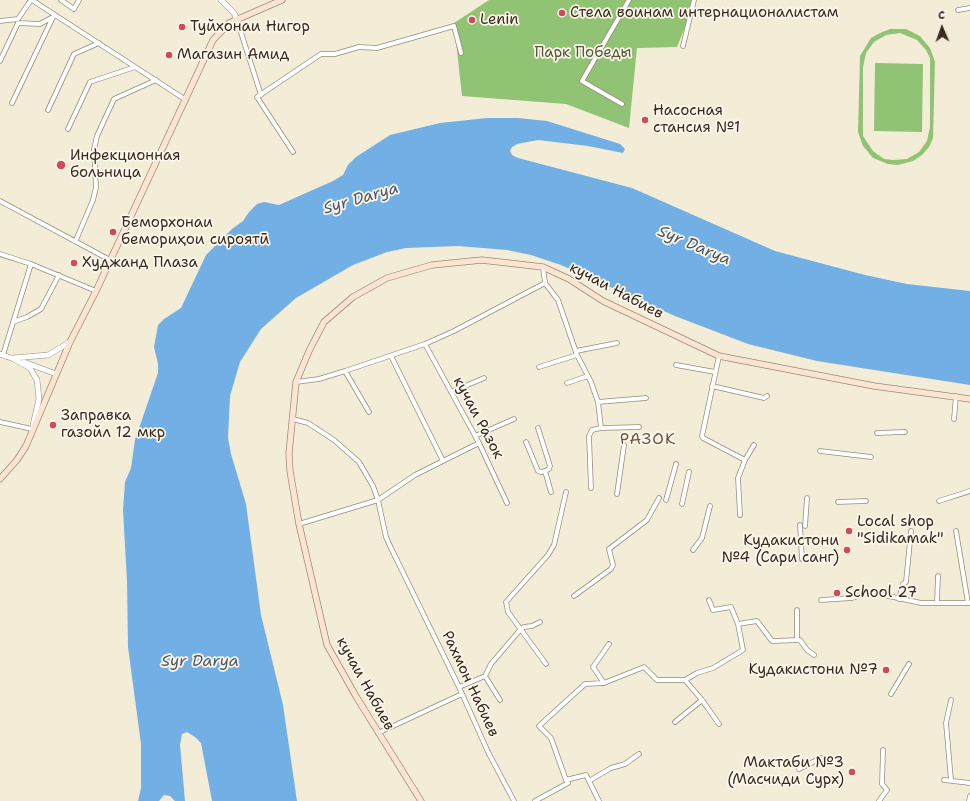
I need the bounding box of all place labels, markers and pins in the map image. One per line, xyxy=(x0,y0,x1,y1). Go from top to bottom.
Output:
place label: Стела воинам интернационалистам xyxy=(570,4,838,22)
marker: Стела воинам интернационалистам xyxy=(557,8,567,18)
place label: Lenin xyxy=(480,11,519,29)
marker: Lenin xyxy=(467,15,477,25)
place label: Туйхонаи Нигор xyxy=(190,18,310,36)
marker: Туйхонаи Нигор xyxy=(177,22,187,32)
place label: Магазин Амид xyxy=(177,46,289,64)
marker: Магазин Амид xyxy=(164,50,174,60)
place label: Насосная стансия №1 xyxy=(653,102,740,137)
marker: Насосная стансия №1 xyxy=(640,115,650,125)
place label: Инфекционная больница xyxy=(70,147,181,182)
marker: Инфекционная больница xyxy=(55,159,67,171)
place label: Беморхонаи бемориҳои сироятӣ xyxy=(121,214,269,249)
marker: Беморхонаи бемориҳои сироятӣ xyxy=(108,227,118,237)
place label: Худжанд Плаза xyxy=(82,254,198,272)
marker: Худжанд Плаза xyxy=(69,258,79,268)
place label: Заправка газойл 12 мкр xyxy=(61,407,165,442)
marker: Заправка газойл 12 мкр xyxy=(48,420,58,430)
place label: Local shop "Sidikamak" xyxy=(857,513,944,548)
marker: Local shop "Sidikamak" xyxy=(844,526,854,536)
place label: Кудакистони №4 (Сари санг) xyxy=(721,532,839,567)
marker: Кудакистони №4 (Сари санг) xyxy=(842,545,852,555)
place label: School 27 xyxy=(845,584,917,602)
marker: School 27 xyxy=(832,588,842,598)
place label: Кудакистони №7 xyxy=(748,661,878,679)
marker: Кудакистони №7 xyxy=(881,665,891,675)
place label: Мактаби №3 (Масчиди Сурх) xyxy=(727,754,844,789)
marker: Мактаби №3 (Масчиди Сурх) xyxy=(847,767,857,777)

